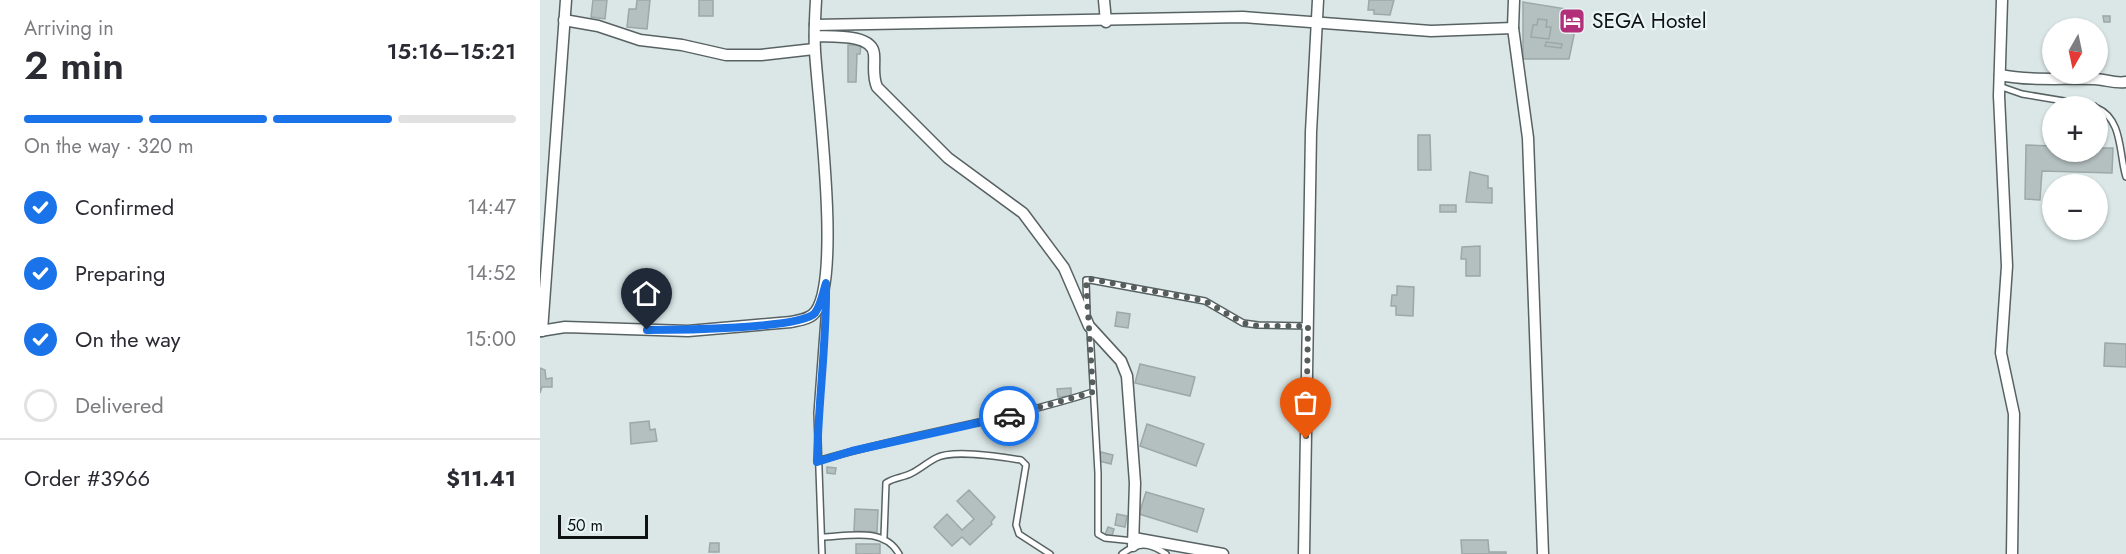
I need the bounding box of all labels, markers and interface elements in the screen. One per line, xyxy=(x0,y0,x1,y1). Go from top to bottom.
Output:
hotel icon: SEGA Hostel xyxy=(1557,6,1587,36)
place label: SEGA Hostel xyxy=(1592,6,1707,36)
text: Arriving in xyxy=(24,14,114,43)
north arrow xyxy=(2042,18,2108,84)
map controls xyxy=(2042,18,2108,240)
text: 15:16–15:21 xyxy=(387,35,516,67)
text: 2 min xyxy=(24,37,124,94)
button: + xyxy=(2042,96,2108,162)
text: On the way · 320 m xyxy=(24,132,194,161)
button: − xyxy=(2042,174,2108,240)
icon: check xyxy=(24,191,57,224)
text: Confirmed xyxy=(75,191,174,223)
text: 14:47 xyxy=(467,193,516,222)
icon: check xyxy=(24,257,57,290)
text: Preparing xyxy=(75,257,166,289)
text: 14:52 xyxy=(467,259,516,288)
pin xyxy=(621,268,672,330)
icon: home xyxy=(630,277,663,310)
icon: check xyxy=(24,323,57,356)
text: On the way xyxy=(75,323,180,355)
text: 15:00 xyxy=(466,325,516,354)
pin xyxy=(1280,377,1331,439)
courier xyxy=(979,386,1039,446)
icon: bag xyxy=(1289,386,1322,419)
text: Delivered xyxy=(75,389,164,421)
icon: car xyxy=(993,400,1026,433)
text: Order #3966 xyxy=(24,462,150,494)
text: $11.41 xyxy=(446,462,516,494)
scale bar xyxy=(558,512,648,540)
text: 50 m xyxy=(567,514,603,537)

